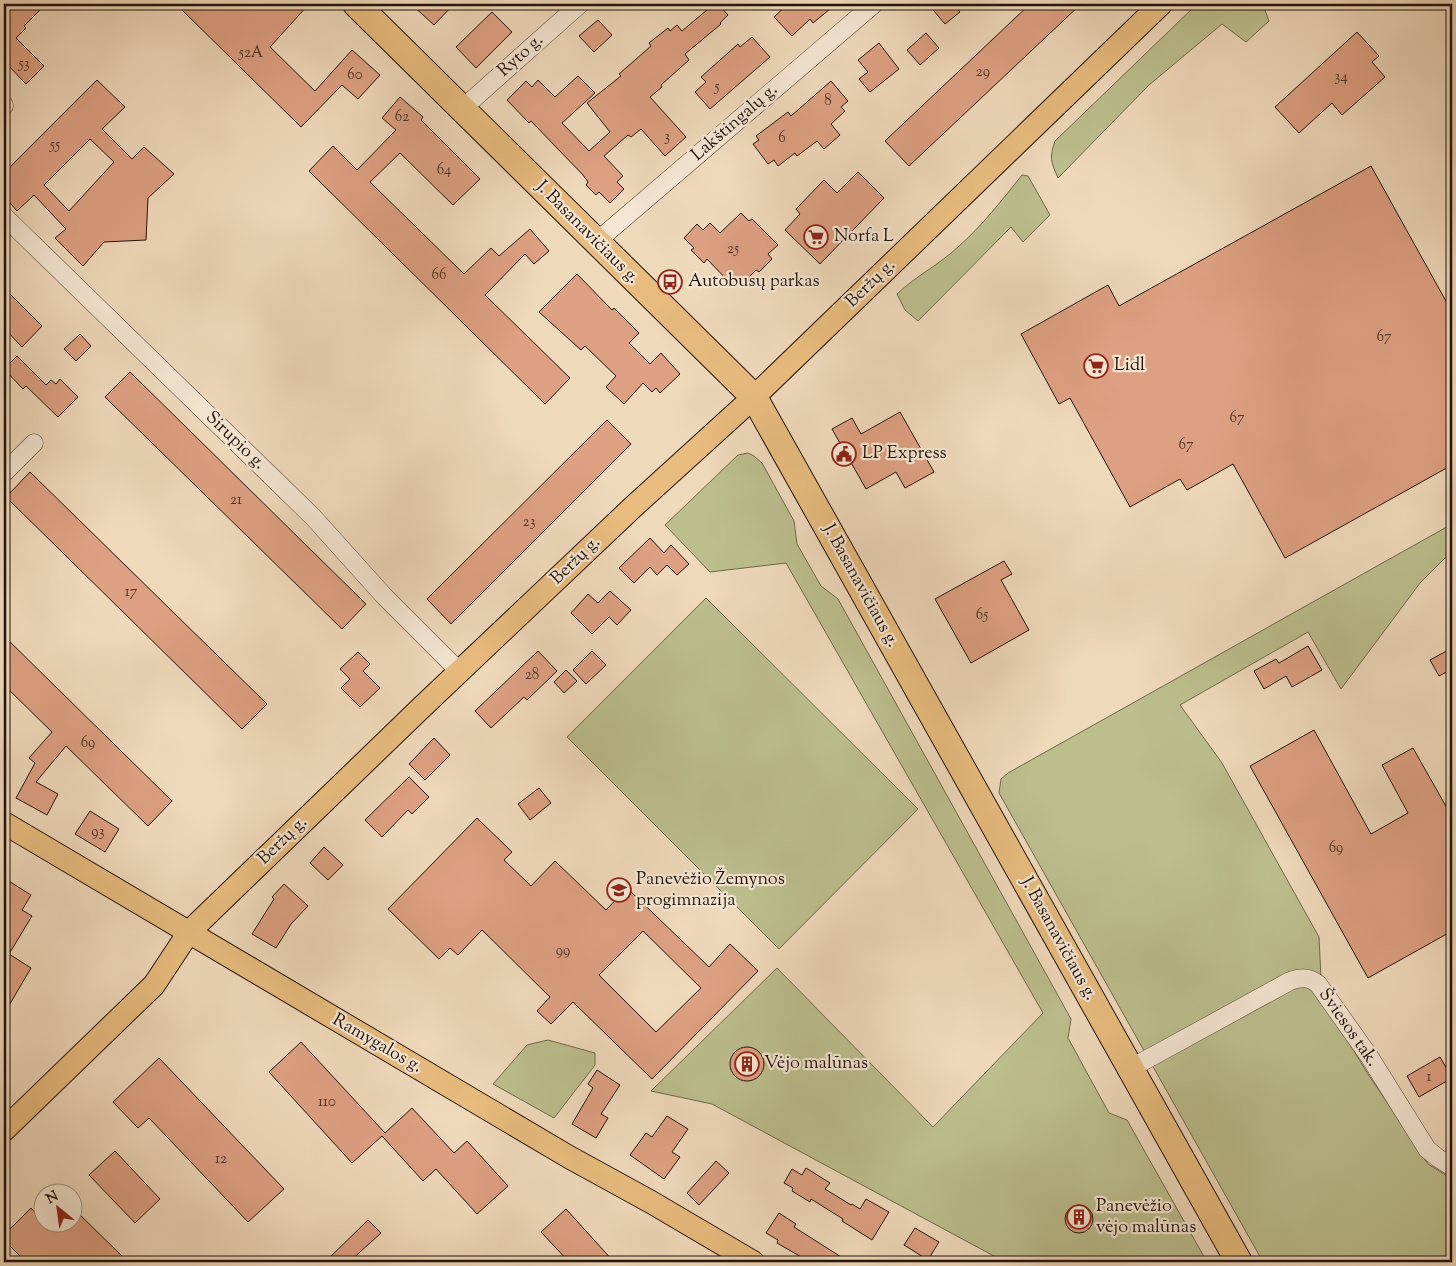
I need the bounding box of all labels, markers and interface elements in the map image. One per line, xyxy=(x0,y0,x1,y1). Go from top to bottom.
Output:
street label: Ryto g. xyxy=(492,28,550,84)
house number: 52A xyxy=(238,43,263,64)
house number: 53 xyxy=(17,54,30,75)
house number: 29 xyxy=(976,62,990,83)
house number: 60 xyxy=(347,65,363,86)
house number: 34 xyxy=(1334,67,1348,88)
house number: 5 xyxy=(713,77,720,98)
street label: Lakštingalų g. xyxy=(686,78,784,168)
house number: 8 xyxy=(824,91,832,112)
house number: 62 xyxy=(395,107,409,128)
house number: 3 xyxy=(664,127,670,148)
house number: 6 xyxy=(778,128,786,149)
house number: 55 xyxy=(49,135,60,156)
house number: 64 xyxy=(437,160,452,181)
street label: J. Basanavičiaus g. xyxy=(528,174,645,291)
supermarket icon: Norfa L xyxy=(803,224,829,250)
place label: Norfa L xyxy=(834,224,894,250)
house number: 25 xyxy=(727,239,739,260)
street label: Beržų g. xyxy=(840,254,902,314)
house number: 66 xyxy=(432,265,446,286)
bus stop icon: Autobusų parkas xyxy=(657,269,683,295)
place label: Autobusų parkas xyxy=(688,269,820,295)
house number: 67 xyxy=(1377,327,1392,348)
supermarket icon: Lidl xyxy=(1083,353,1109,379)
place label: Lidl xyxy=(1114,353,1145,379)
street label: Sirupio g. xyxy=(199,406,271,476)
house number: 67 xyxy=(1230,408,1245,429)
house number: 67 xyxy=(1179,435,1194,456)
public building icon: LP Express xyxy=(831,441,857,467)
place label: LP Express xyxy=(862,441,947,467)
house number: 21 xyxy=(230,490,242,511)
house number: 23 xyxy=(522,512,536,533)
street label: J. Basanavičiaus g. xyxy=(815,519,905,652)
street label: Beržų g. xyxy=(545,531,607,591)
house number: 17 xyxy=(125,582,138,603)
house number: 65 xyxy=(976,605,988,626)
house number: 28 xyxy=(525,665,539,686)
house number: 69 xyxy=(81,733,95,754)
street label: Beržų g. xyxy=(252,811,314,871)
house number: 93 xyxy=(91,822,105,843)
house number: 69 xyxy=(1329,838,1343,859)
place label: Panevėžio Žemynos progimnazija xyxy=(636,867,785,914)
street label: J. Basanavičiaus g. xyxy=(1013,872,1103,1005)
school or university icon: Panevėžio Žemynos progimnazija xyxy=(606,877,632,903)
house number: 99 xyxy=(556,941,570,962)
street label: Šviesos tak. xyxy=(1311,984,1385,1072)
street label: Ramygalos g. xyxy=(327,1008,427,1080)
building icon: Vėjo malūnas xyxy=(734,1051,760,1077)
place label: Vėjo malūnas xyxy=(764,1051,868,1077)
house number: 1 xyxy=(1426,1067,1432,1088)
house number: 110 xyxy=(318,1092,336,1113)
house number: 12 xyxy=(215,1149,227,1170)
north arrow xyxy=(32,1184,82,1234)
text: N xyxy=(43,1187,62,1210)
place label: Panevėžio vėjo malūnas xyxy=(1096,1194,1196,1241)
building icon: Panevėžio vėjo malūnas xyxy=(1066,1204,1092,1230)

